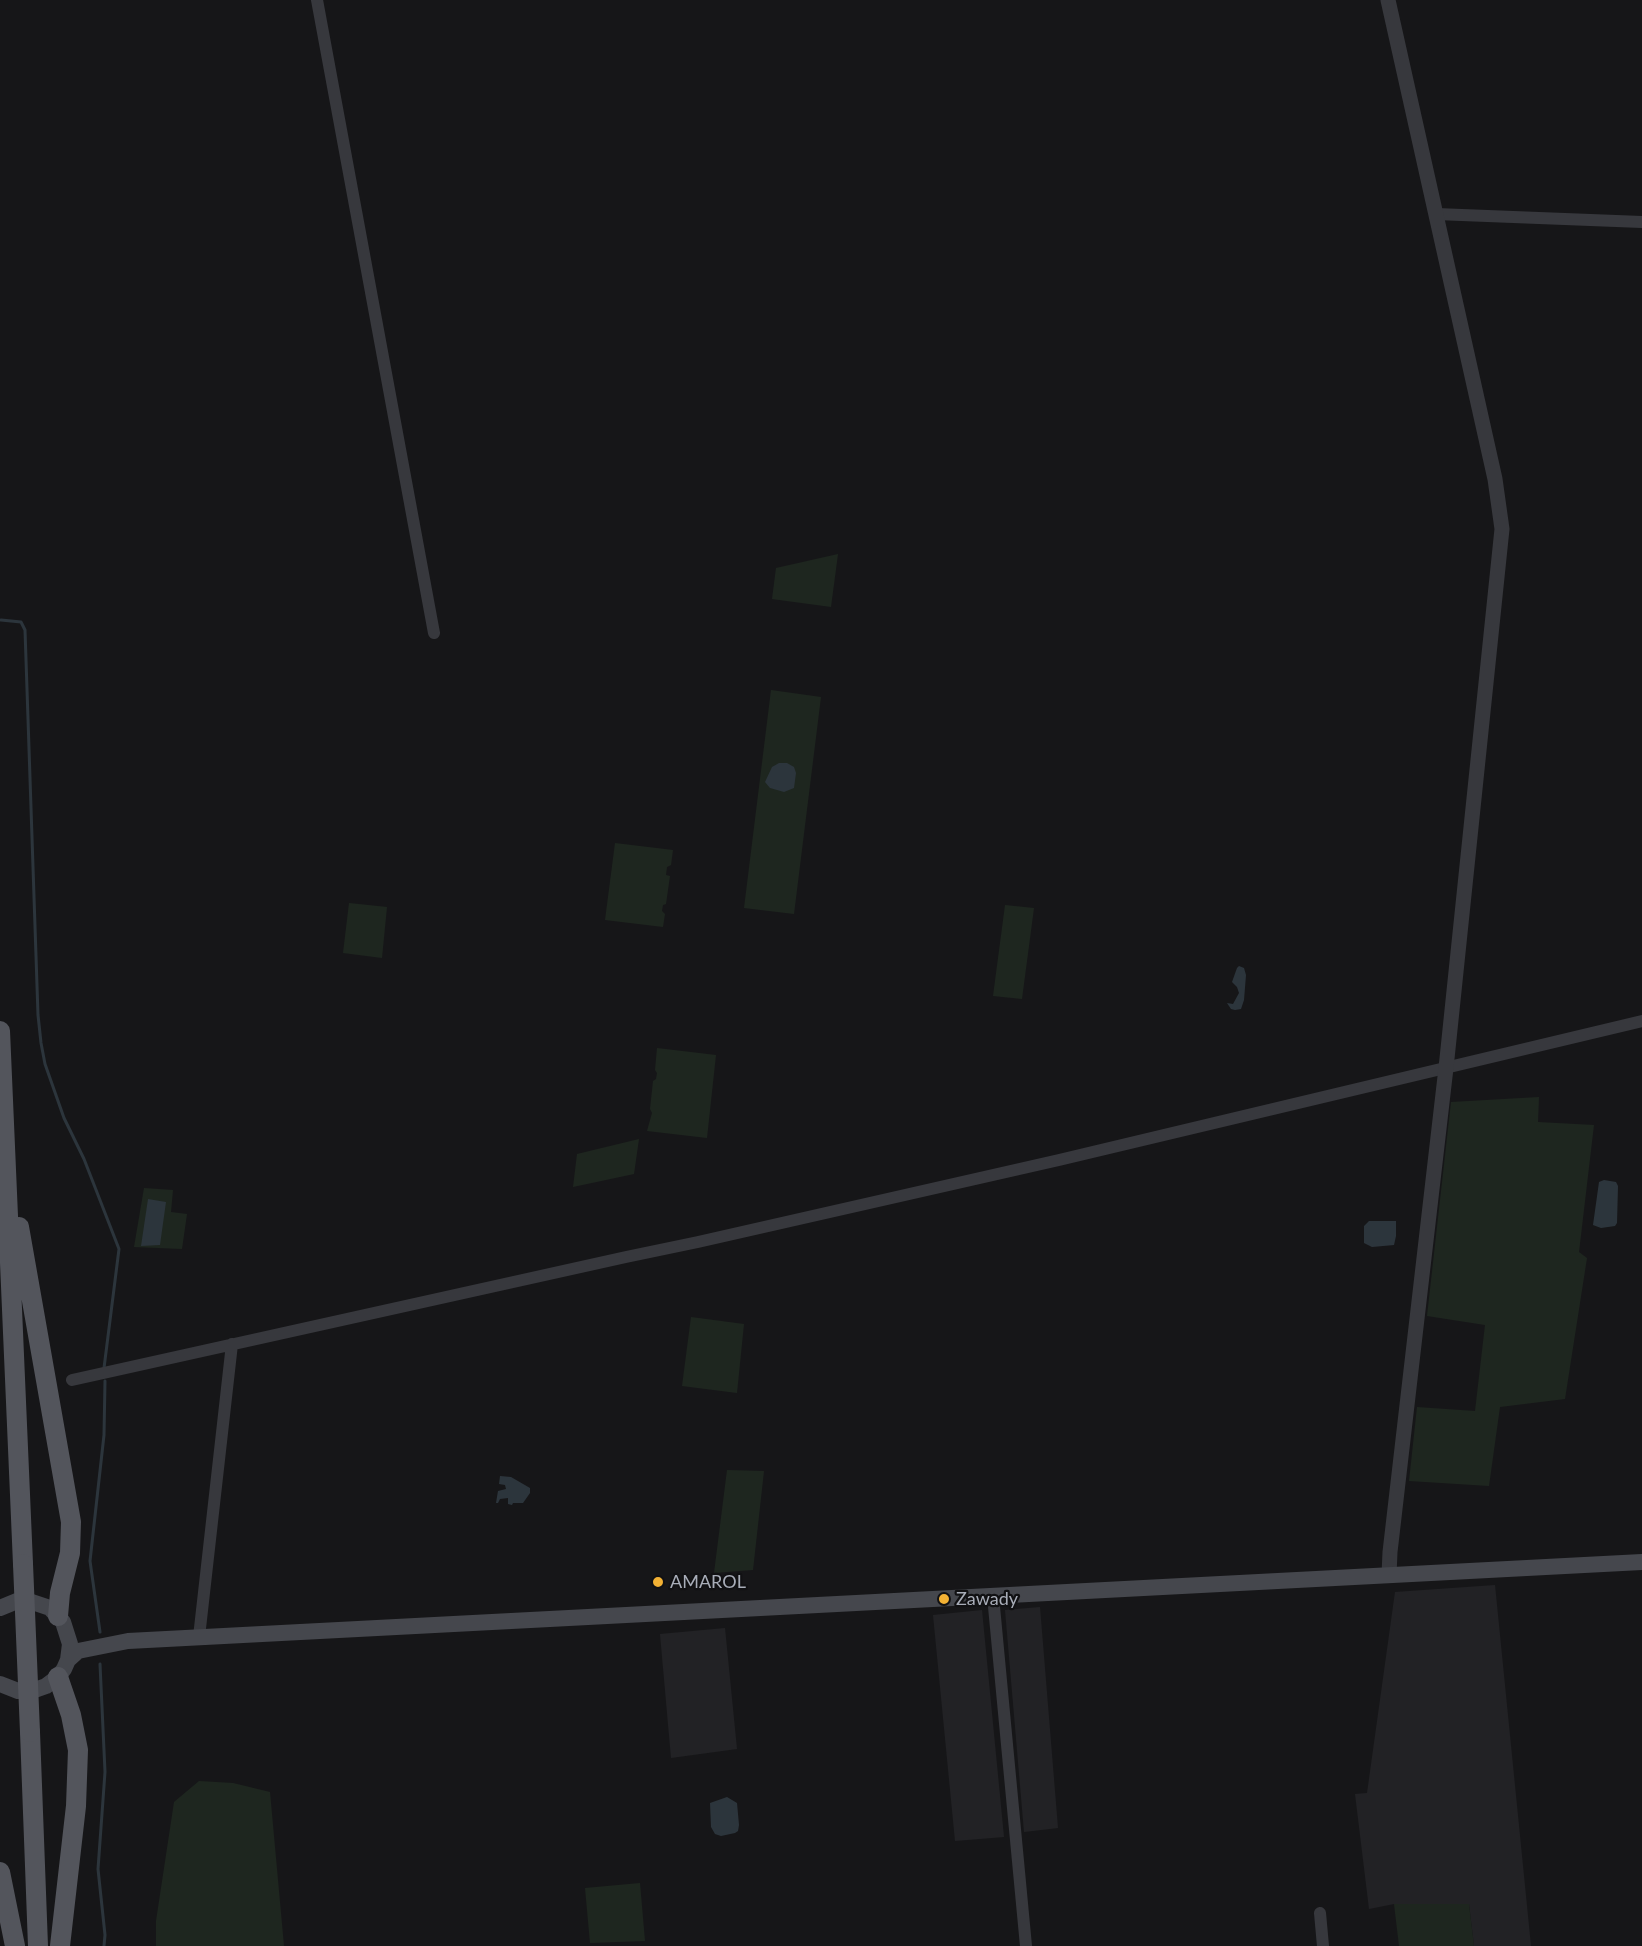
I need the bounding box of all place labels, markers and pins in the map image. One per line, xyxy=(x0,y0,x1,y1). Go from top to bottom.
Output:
place label: AMAROL xyxy=(670,1571,746,1593)
marker: AMAROL xyxy=(651,1575,665,1589)
place label: Zawady xyxy=(956,1588,1018,1610)
marker: Zawady xyxy=(937,1592,951,1606)

